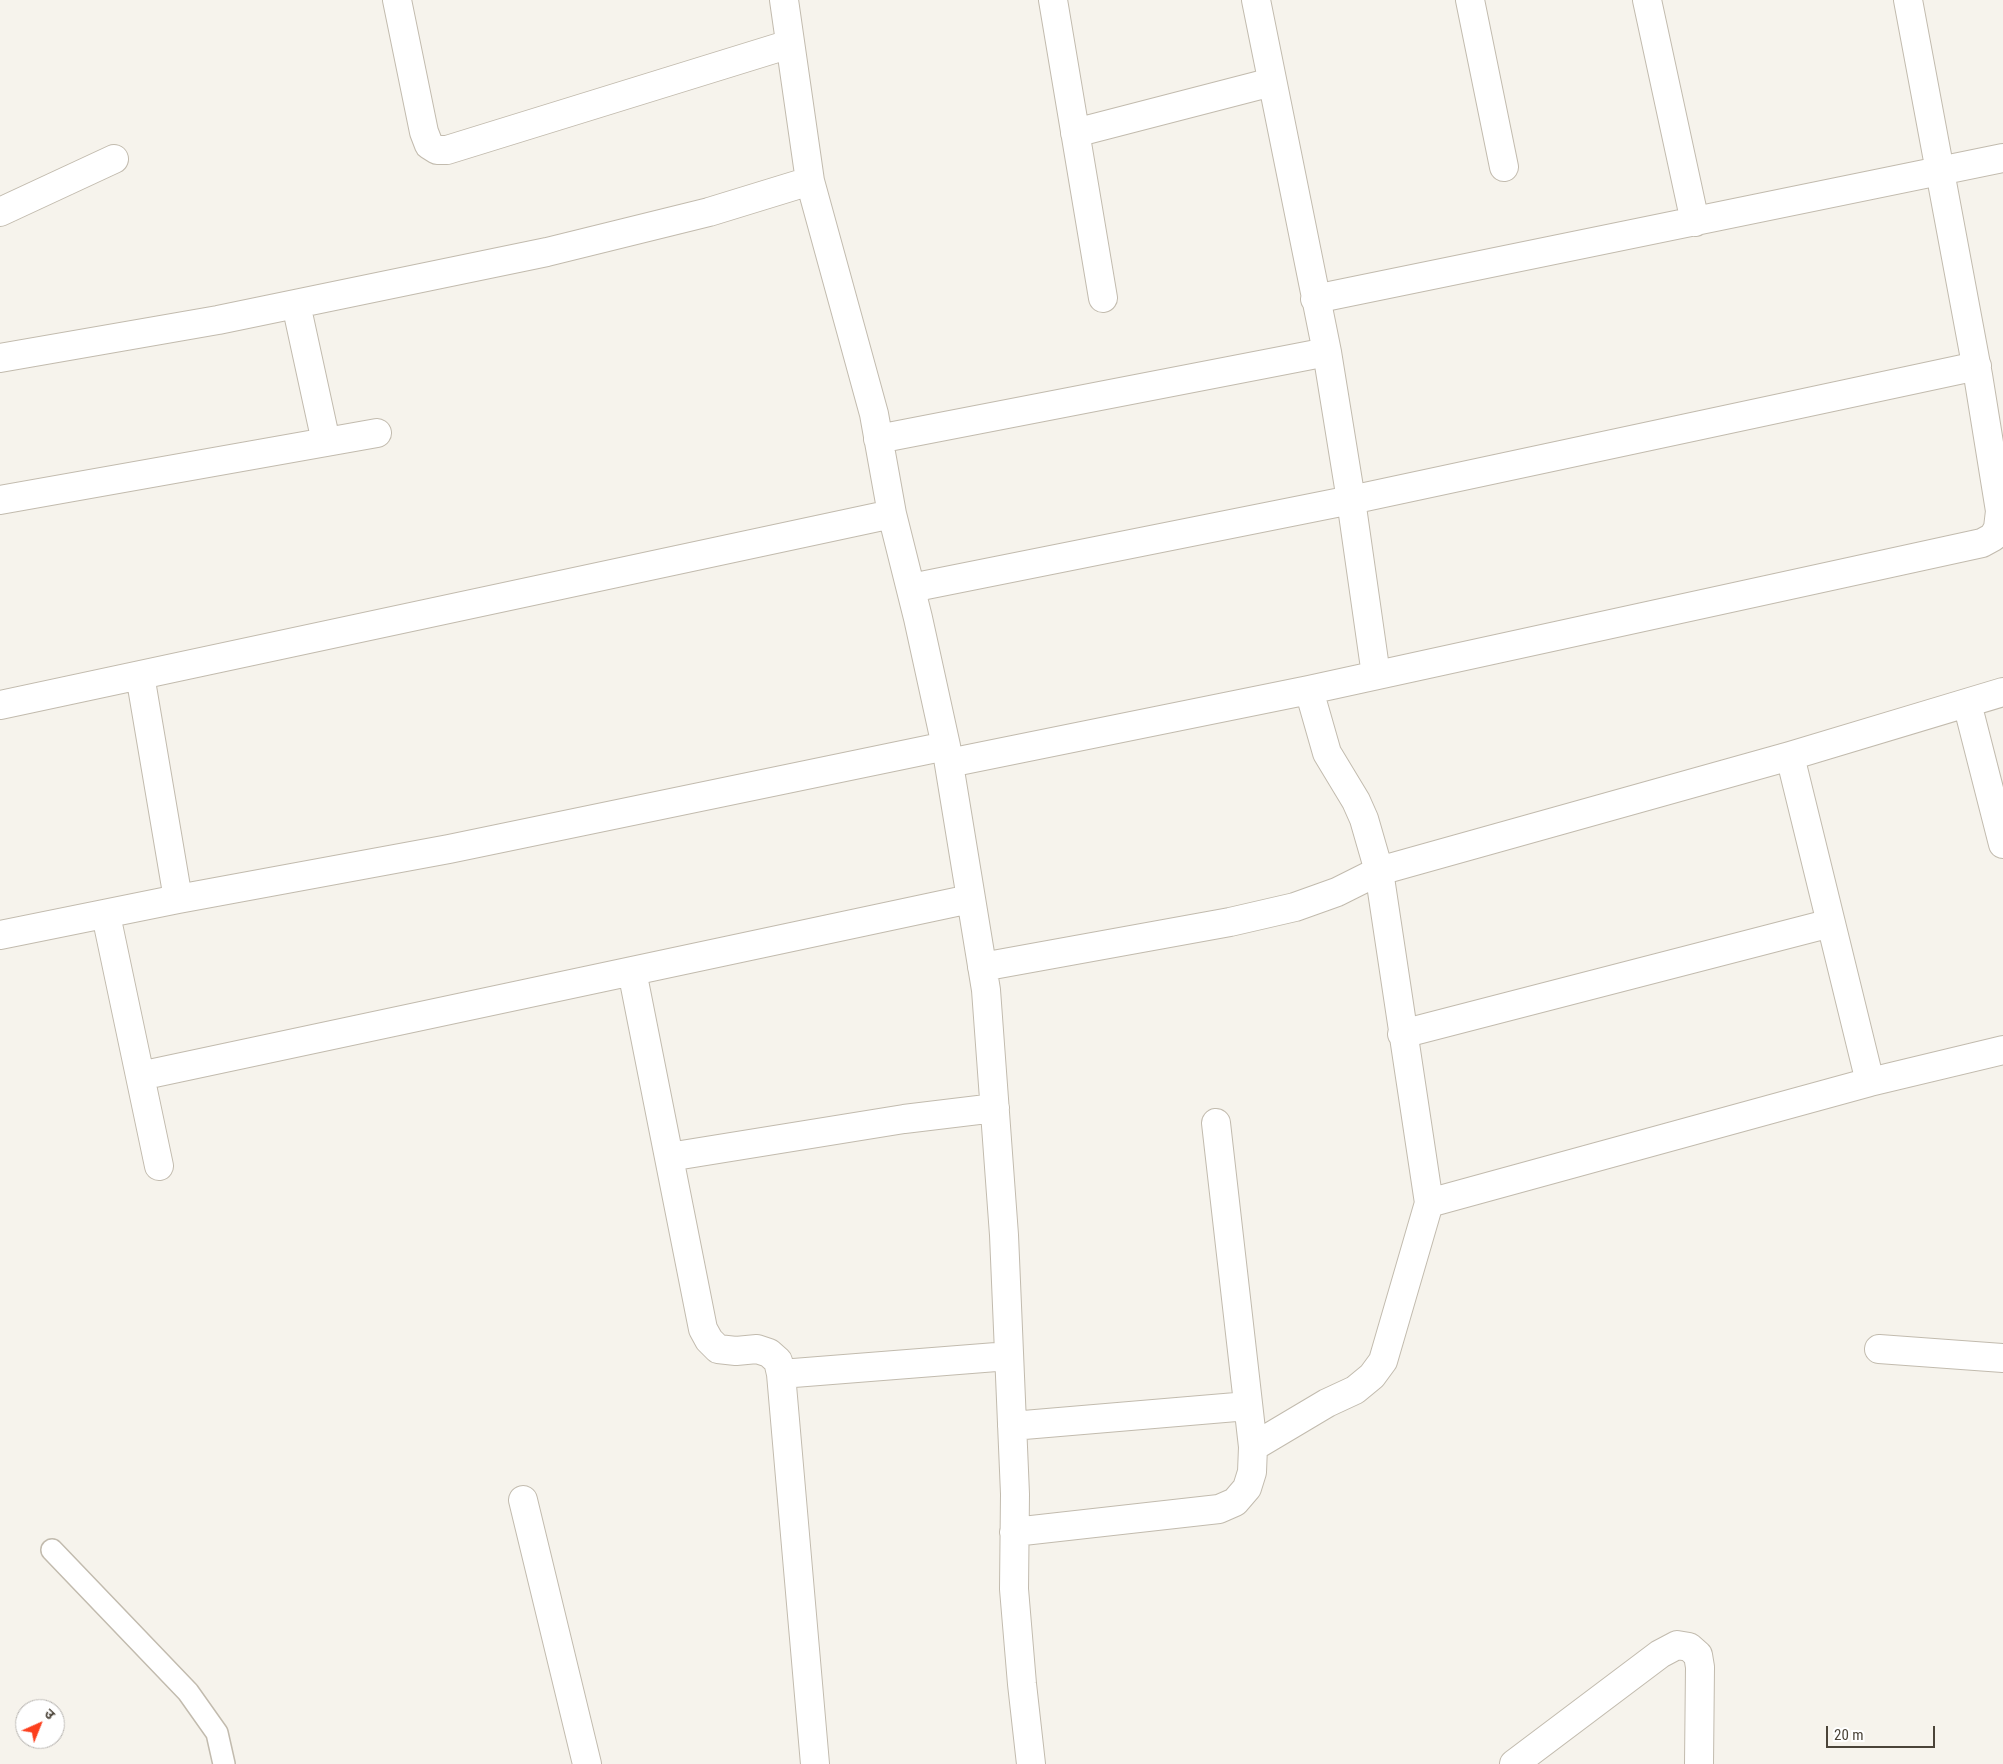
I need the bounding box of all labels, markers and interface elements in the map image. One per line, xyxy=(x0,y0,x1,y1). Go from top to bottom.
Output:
north arrow xyxy=(15,1699,65,1749)
text: उ xyxy=(41,1705,58,1723)
scale bar xyxy=(1828,1716,1937,1748)
text: 20 m xyxy=(1834,1726,1864,1744)

